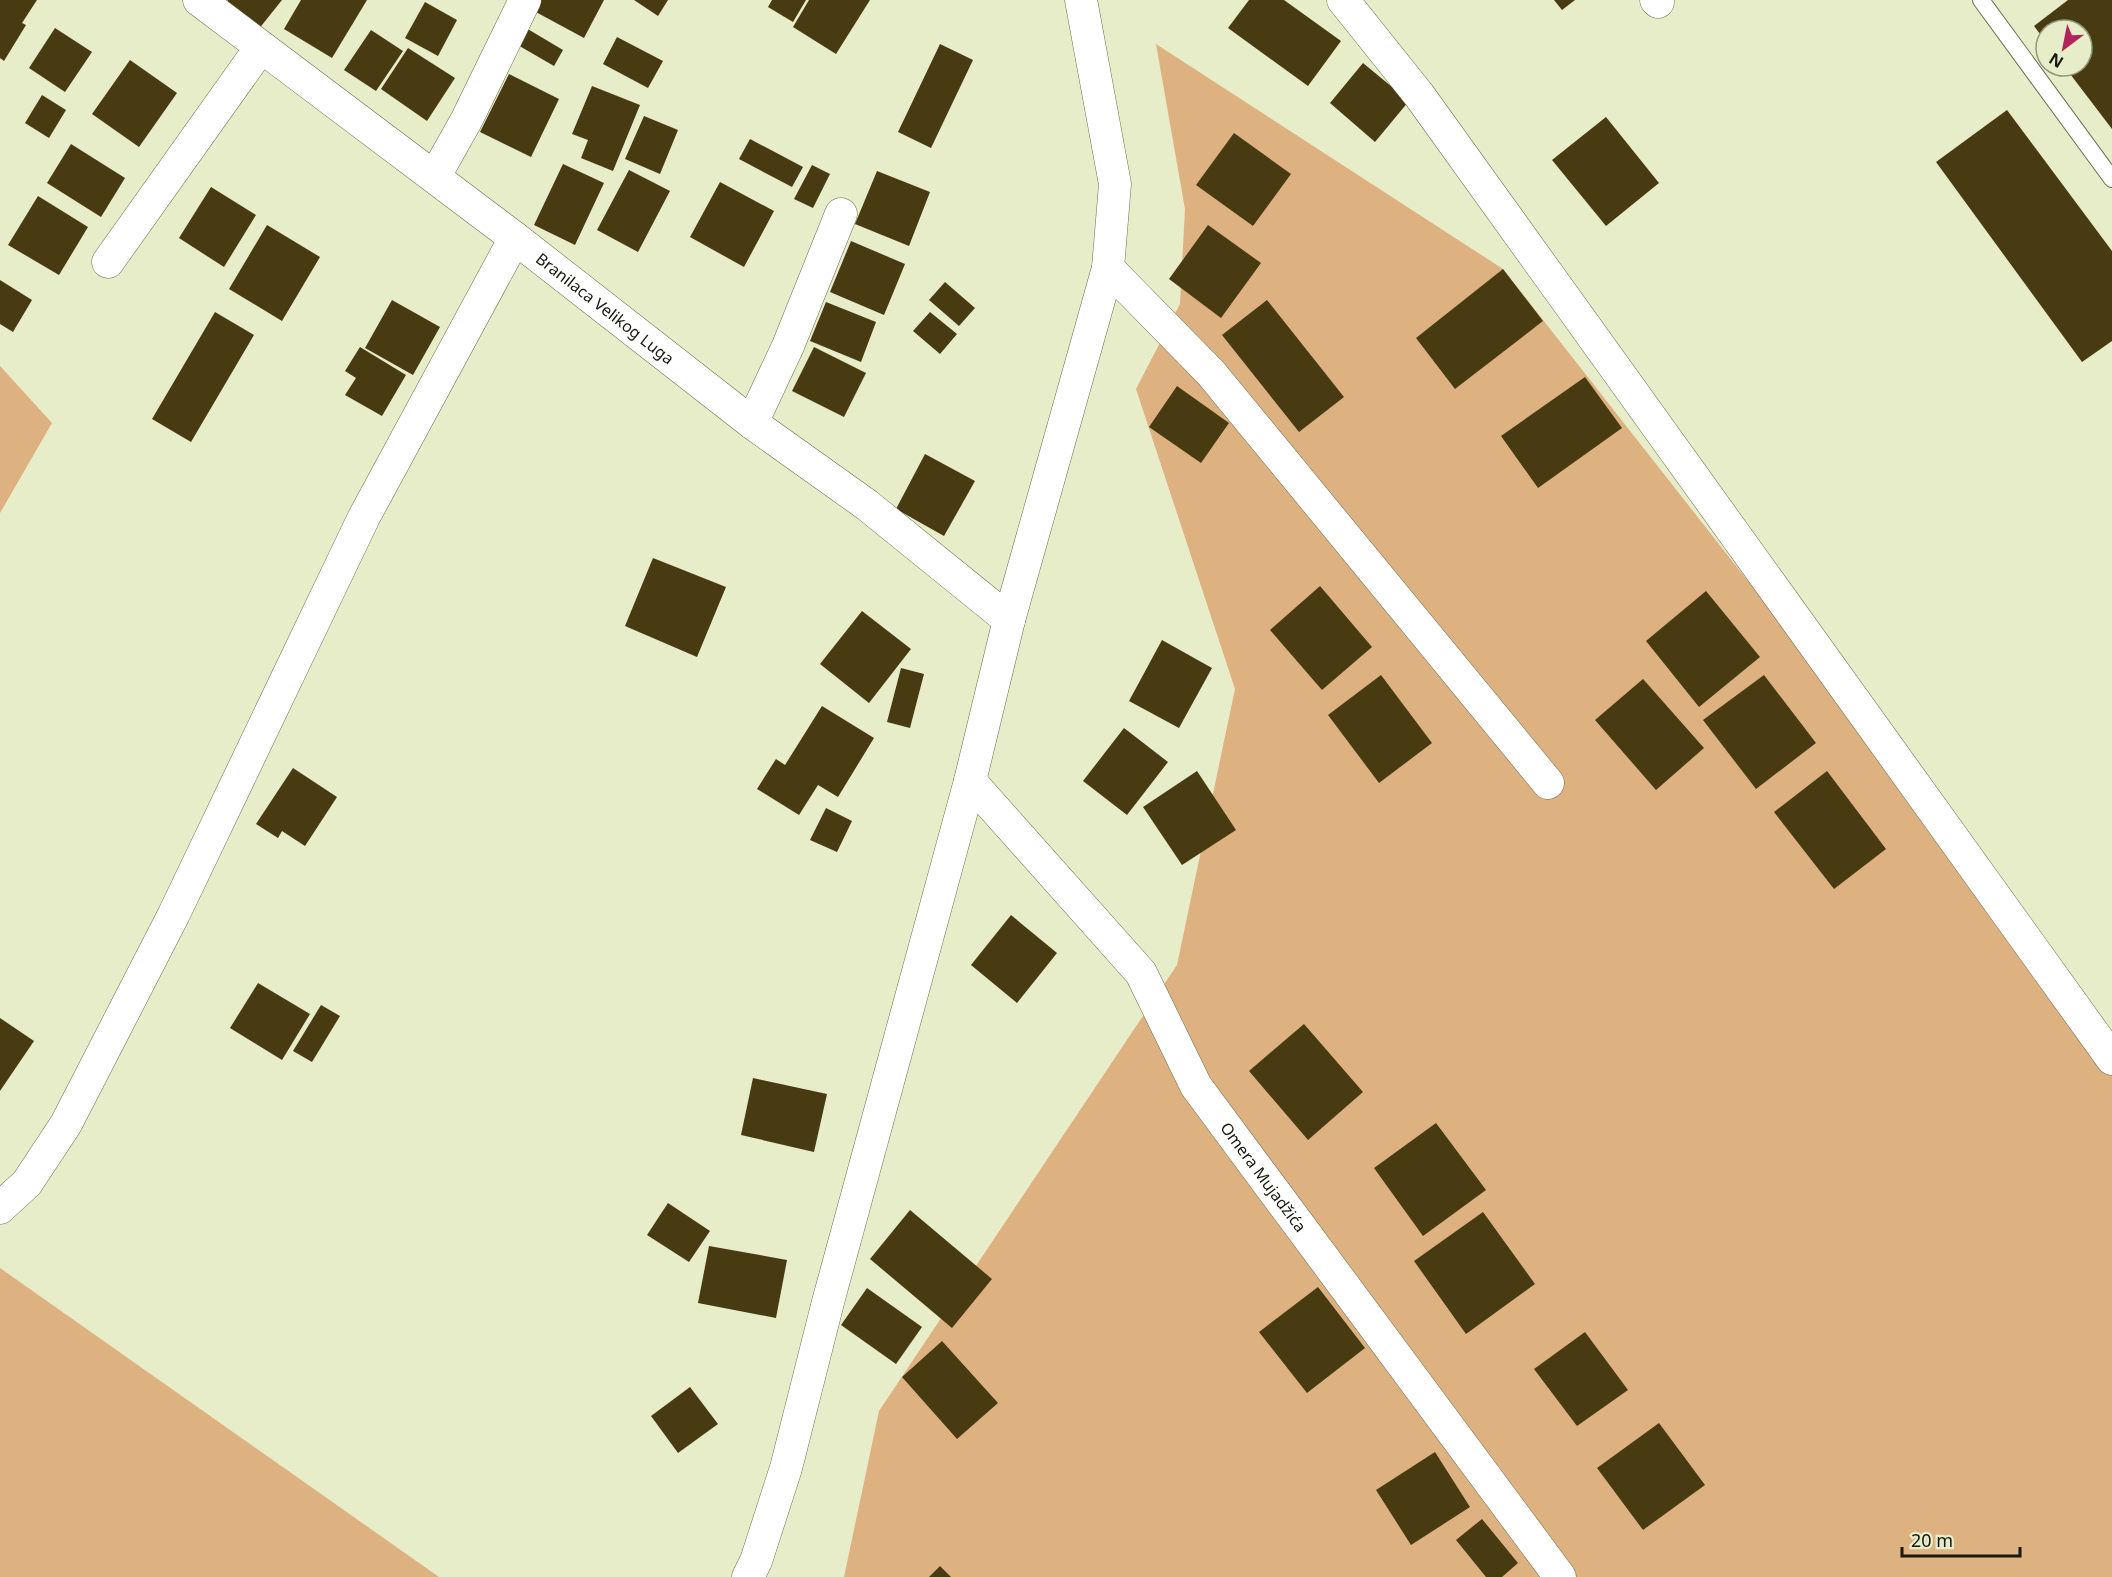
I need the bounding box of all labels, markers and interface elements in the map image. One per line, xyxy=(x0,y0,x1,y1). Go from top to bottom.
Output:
north arrow xyxy=(2034,18,2094,78)
text: N xyxy=(2045,48,2067,73)
street label: Branilaca Velikog Luga xyxy=(532,248,679,369)
street label: Omera Mujadžića xyxy=(1215,1118,1311,1236)
scale bar xyxy=(1902,1520,2020,1558)
text: 20 m xyxy=(1911,1528,1953,1552)

